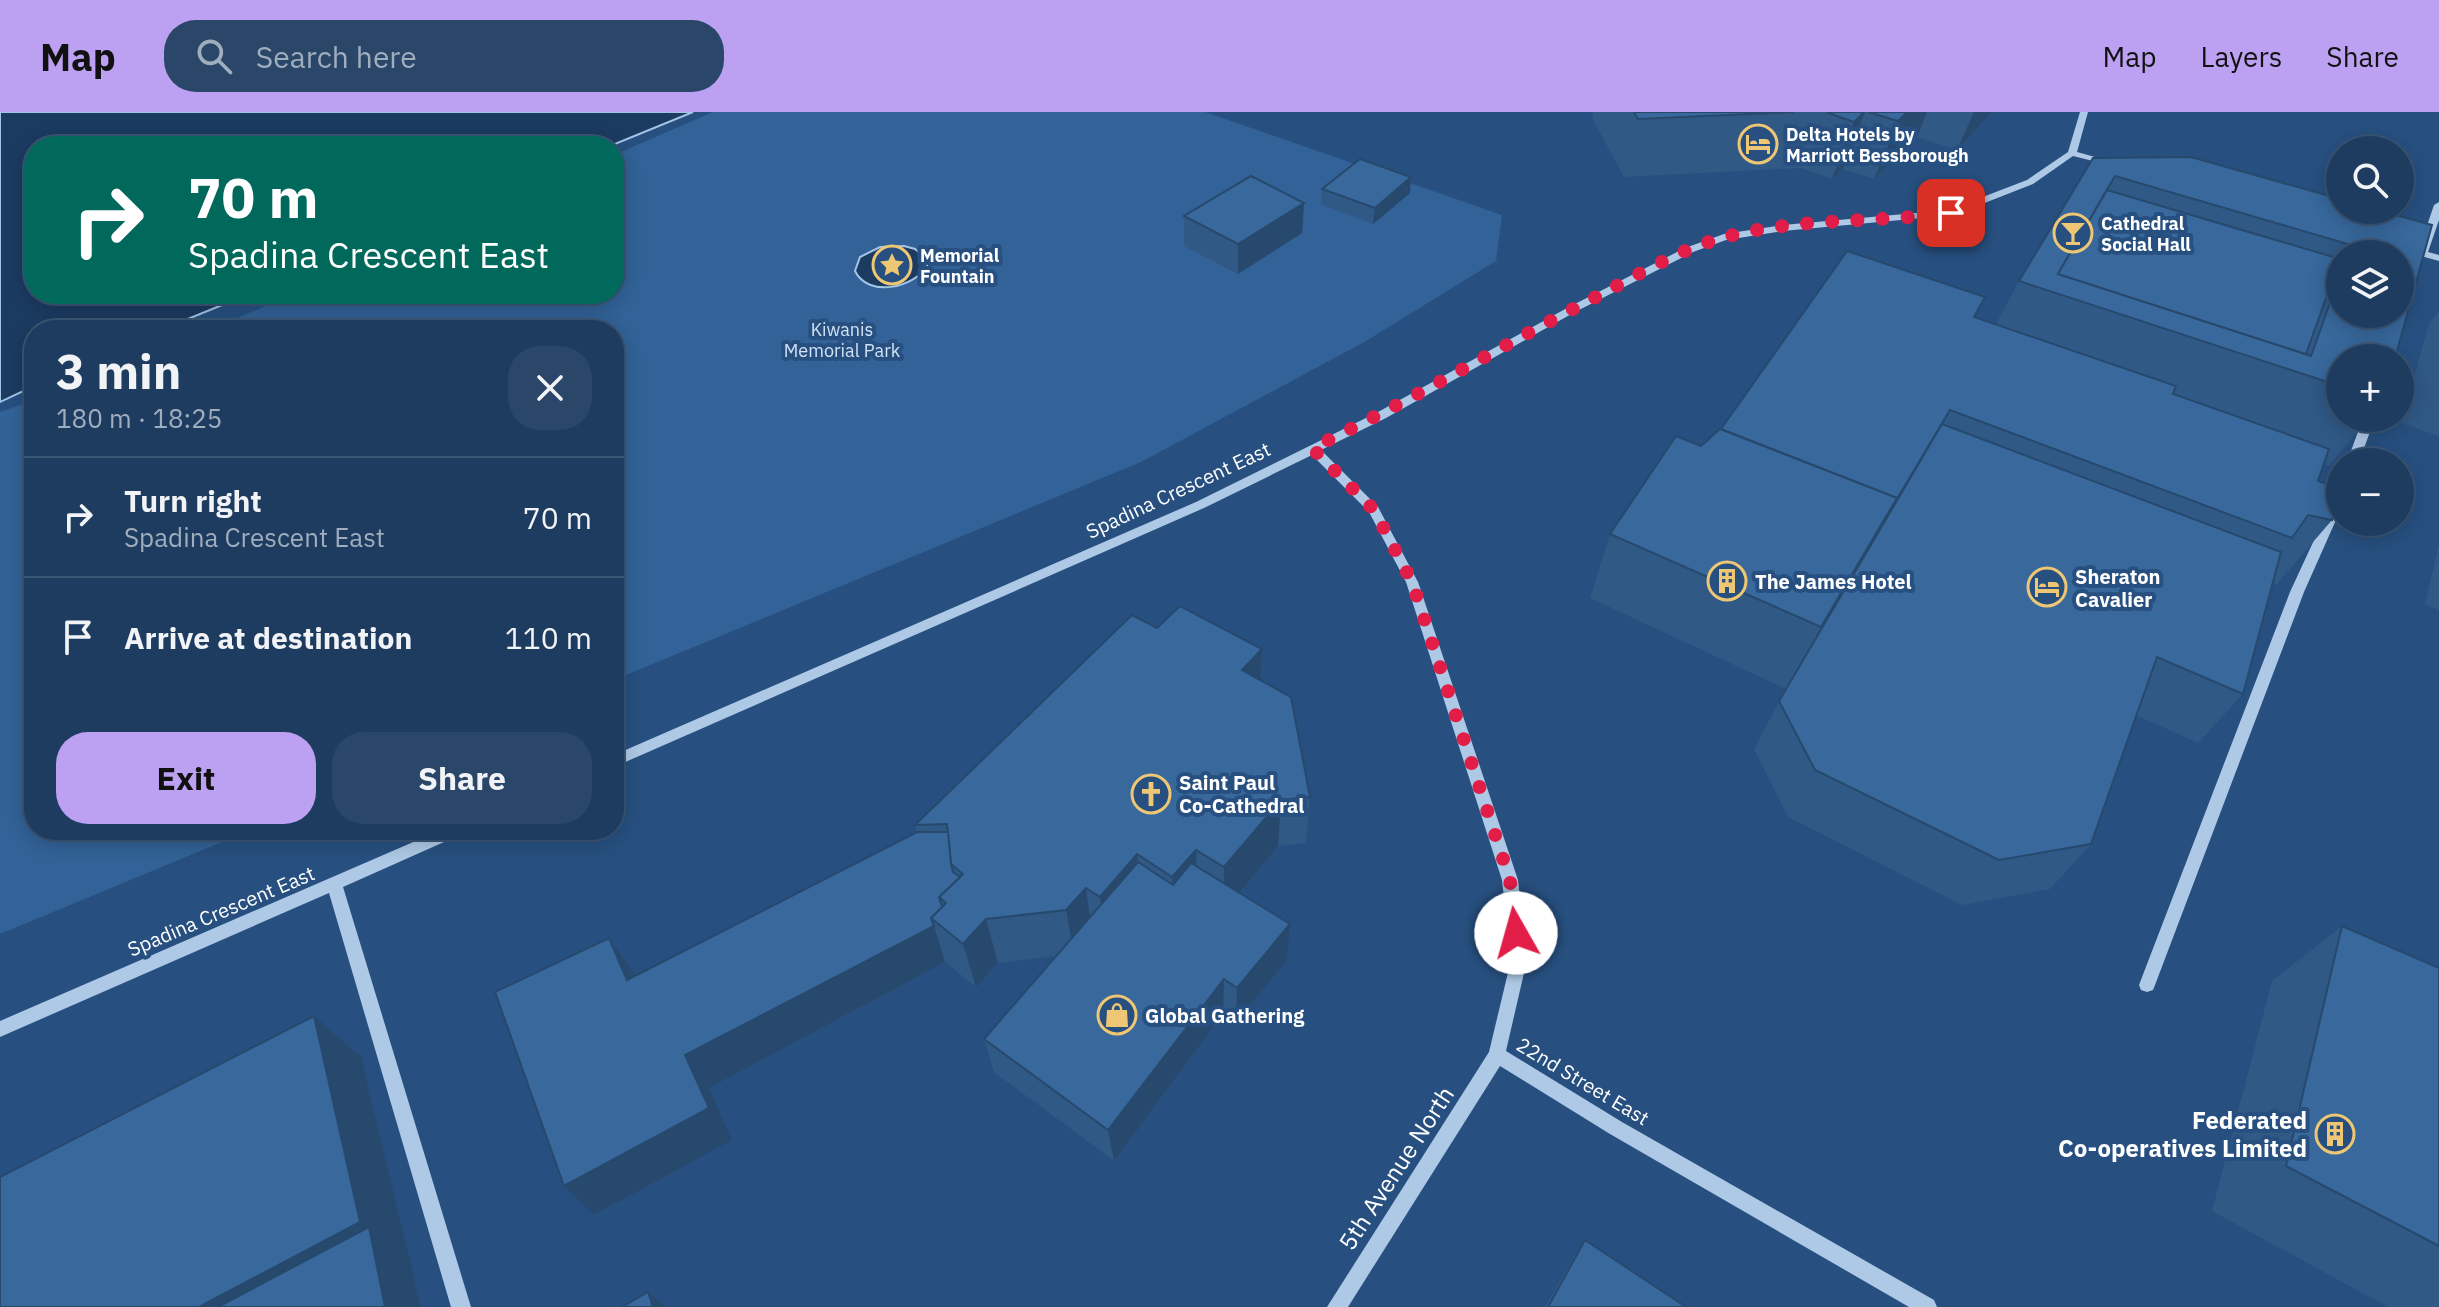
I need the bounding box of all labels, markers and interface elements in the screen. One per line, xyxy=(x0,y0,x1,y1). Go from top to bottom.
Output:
search box xyxy=(164,20,724,92)
text: Map xyxy=(40,32,116,81)
icon: search xyxy=(192,34,236,78)
text: Search here xyxy=(256,37,417,76)
text: Map xyxy=(2102,38,2156,75)
text: Layers xyxy=(2200,38,2282,75)
text: Share xyxy=(2326,38,2399,75)
hotel icon: Delta Hotels by Marriott Bessborough xyxy=(1737,123,1779,165)
place label: Delta Hotels by Marriott Bessborough xyxy=(1786,123,1969,167)
map controls xyxy=(2326,136,2414,536)
button: search xyxy=(2326,136,2414,224)
text: 70 m xyxy=(188,161,318,233)
icon: right xyxy=(56,168,160,272)
pin xyxy=(1917,179,1985,247)
icon: arrive xyxy=(1929,191,1973,235)
bar icon: Cathedral Social Hall xyxy=(2052,212,2094,254)
place label: Cathedral Social Hall xyxy=(2101,212,2191,256)
text: Spadina Crescent East xyxy=(188,231,549,278)
button: layers xyxy=(2326,240,2414,328)
place icon: Memorial Fountain xyxy=(871,244,913,286)
place label: Memorial Fountain xyxy=(920,244,1000,288)
park label: Kiwanis Memorial Park xyxy=(784,318,901,362)
text: 3 min xyxy=(56,340,181,402)
button: + xyxy=(2326,344,2414,432)
button: close xyxy=(508,346,592,430)
text: 180 m · 18:25 xyxy=(56,401,222,435)
street label: Spadina Crescent East xyxy=(1081,435,1275,545)
button: − xyxy=(2326,448,2414,536)
text: Turn right xyxy=(124,481,262,520)
icon: right xyxy=(56,495,100,539)
text: 70 m xyxy=(523,498,592,537)
text: Spadina Crescent East xyxy=(124,520,385,554)
building icon: The James Hotel xyxy=(1706,560,1748,602)
place label: Sheraton Cavalier xyxy=(2075,563,2160,613)
hotel icon: Sheraton Cavalier xyxy=(2026,566,2068,608)
place label: The James Hotel xyxy=(1755,568,1912,595)
icon: arrive xyxy=(56,615,100,659)
text: Arrive at destination xyxy=(124,618,412,657)
text: 110 m xyxy=(505,618,592,657)
button: Exit xyxy=(56,732,316,824)
button: Share xyxy=(332,732,592,824)
place label: Saint Paul Co-Cathedral xyxy=(1179,769,1304,819)
church icon: Saint Paul Co-Cathedral xyxy=(1130,773,1172,815)
street label: Spadina Crescent East xyxy=(123,859,319,963)
position arrow xyxy=(1474,891,1558,975)
shop icon: Global Gathering xyxy=(1096,994,1138,1036)
place label: Global Gathering xyxy=(1145,1002,1305,1029)
street label: 22nd Street East xyxy=(1512,1031,1654,1131)
street label: 5th Avenue North xyxy=(1331,1080,1461,1256)
place label: Federated Co-operatives Limited xyxy=(2058,1104,2307,1164)
building icon: Federated Co-operatives Limited xyxy=(2314,1113,2356,1155)

